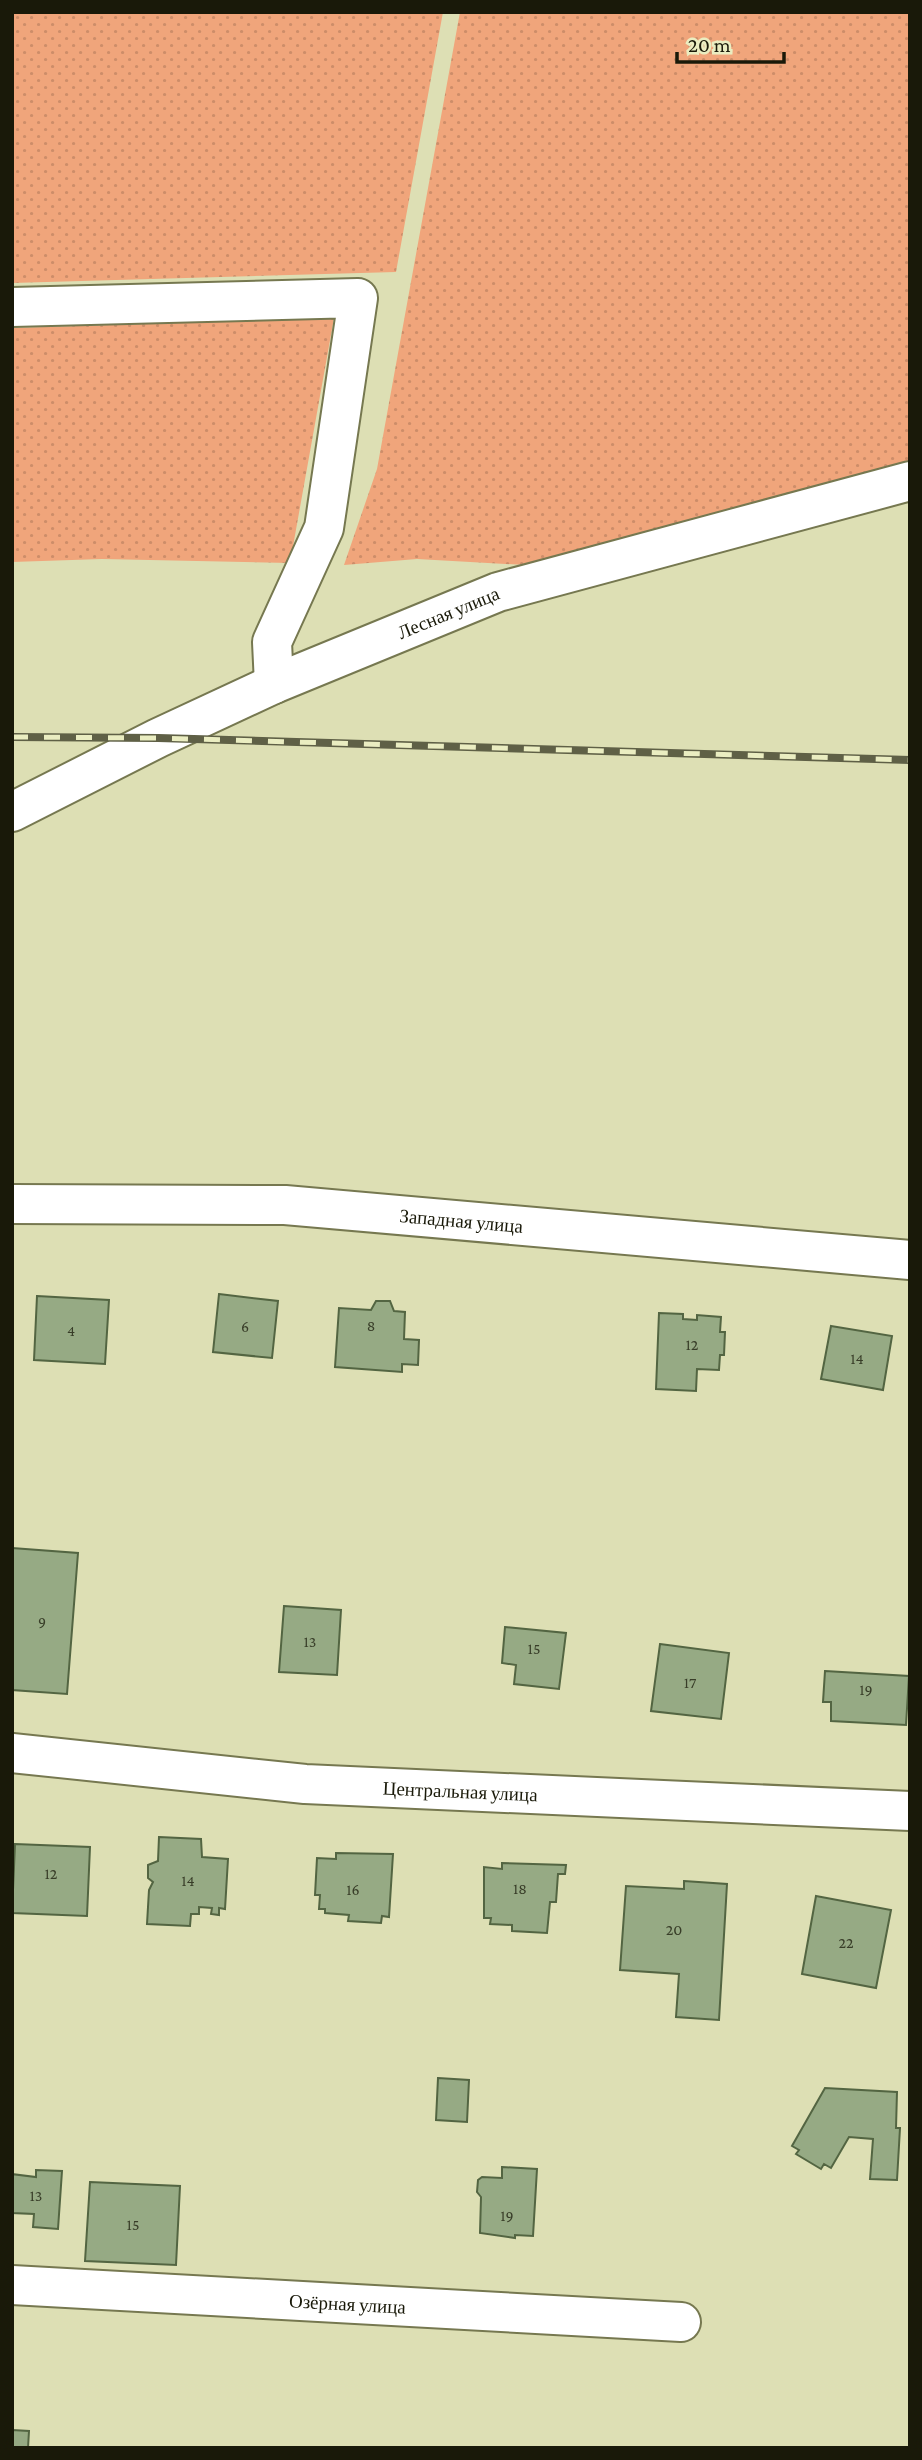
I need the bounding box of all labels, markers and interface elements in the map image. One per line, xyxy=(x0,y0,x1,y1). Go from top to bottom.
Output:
scale bar xyxy=(677,21,784,65)
text: 20 m xyxy=(688,33,731,57)
street label: Лесная улица xyxy=(394,582,503,643)
street label: Западная улица xyxy=(399,1205,524,1236)
house number: 8 xyxy=(367,1317,375,1334)
house number: 6 xyxy=(241,1318,249,1335)
house number: 4 xyxy=(67,1322,75,1339)
house number: 12 xyxy=(686,1336,699,1353)
house number: 14 xyxy=(850,1350,864,1367)
house number: 9 xyxy=(38,1613,46,1630)
house number: 13 xyxy=(304,1633,316,1650)
house number: 15 xyxy=(528,1640,540,1657)
house number: 17 xyxy=(684,1674,697,1691)
house number: 19 xyxy=(859,1681,873,1698)
street label: Центральная улица xyxy=(382,1777,539,1805)
house number: 12 xyxy=(45,1865,58,1882)
house number: 14 xyxy=(181,1872,195,1889)
house number: 18 xyxy=(513,1880,527,1897)
house number: 16 xyxy=(346,1881,360,1898)
house number: 20 xyxy=(666,1921,682,1938)
house number: 22 xyxy=(838,1934,854,1951)
house number: 13 xyxy=(30,2187,42,2204)
house number: 19 xyxy=(500,2207,514,2224)
house number: 15 xyxy=(127,2216,139,2233)
street label: Озёрная улица xyxy=(288,2290,407,2317)

